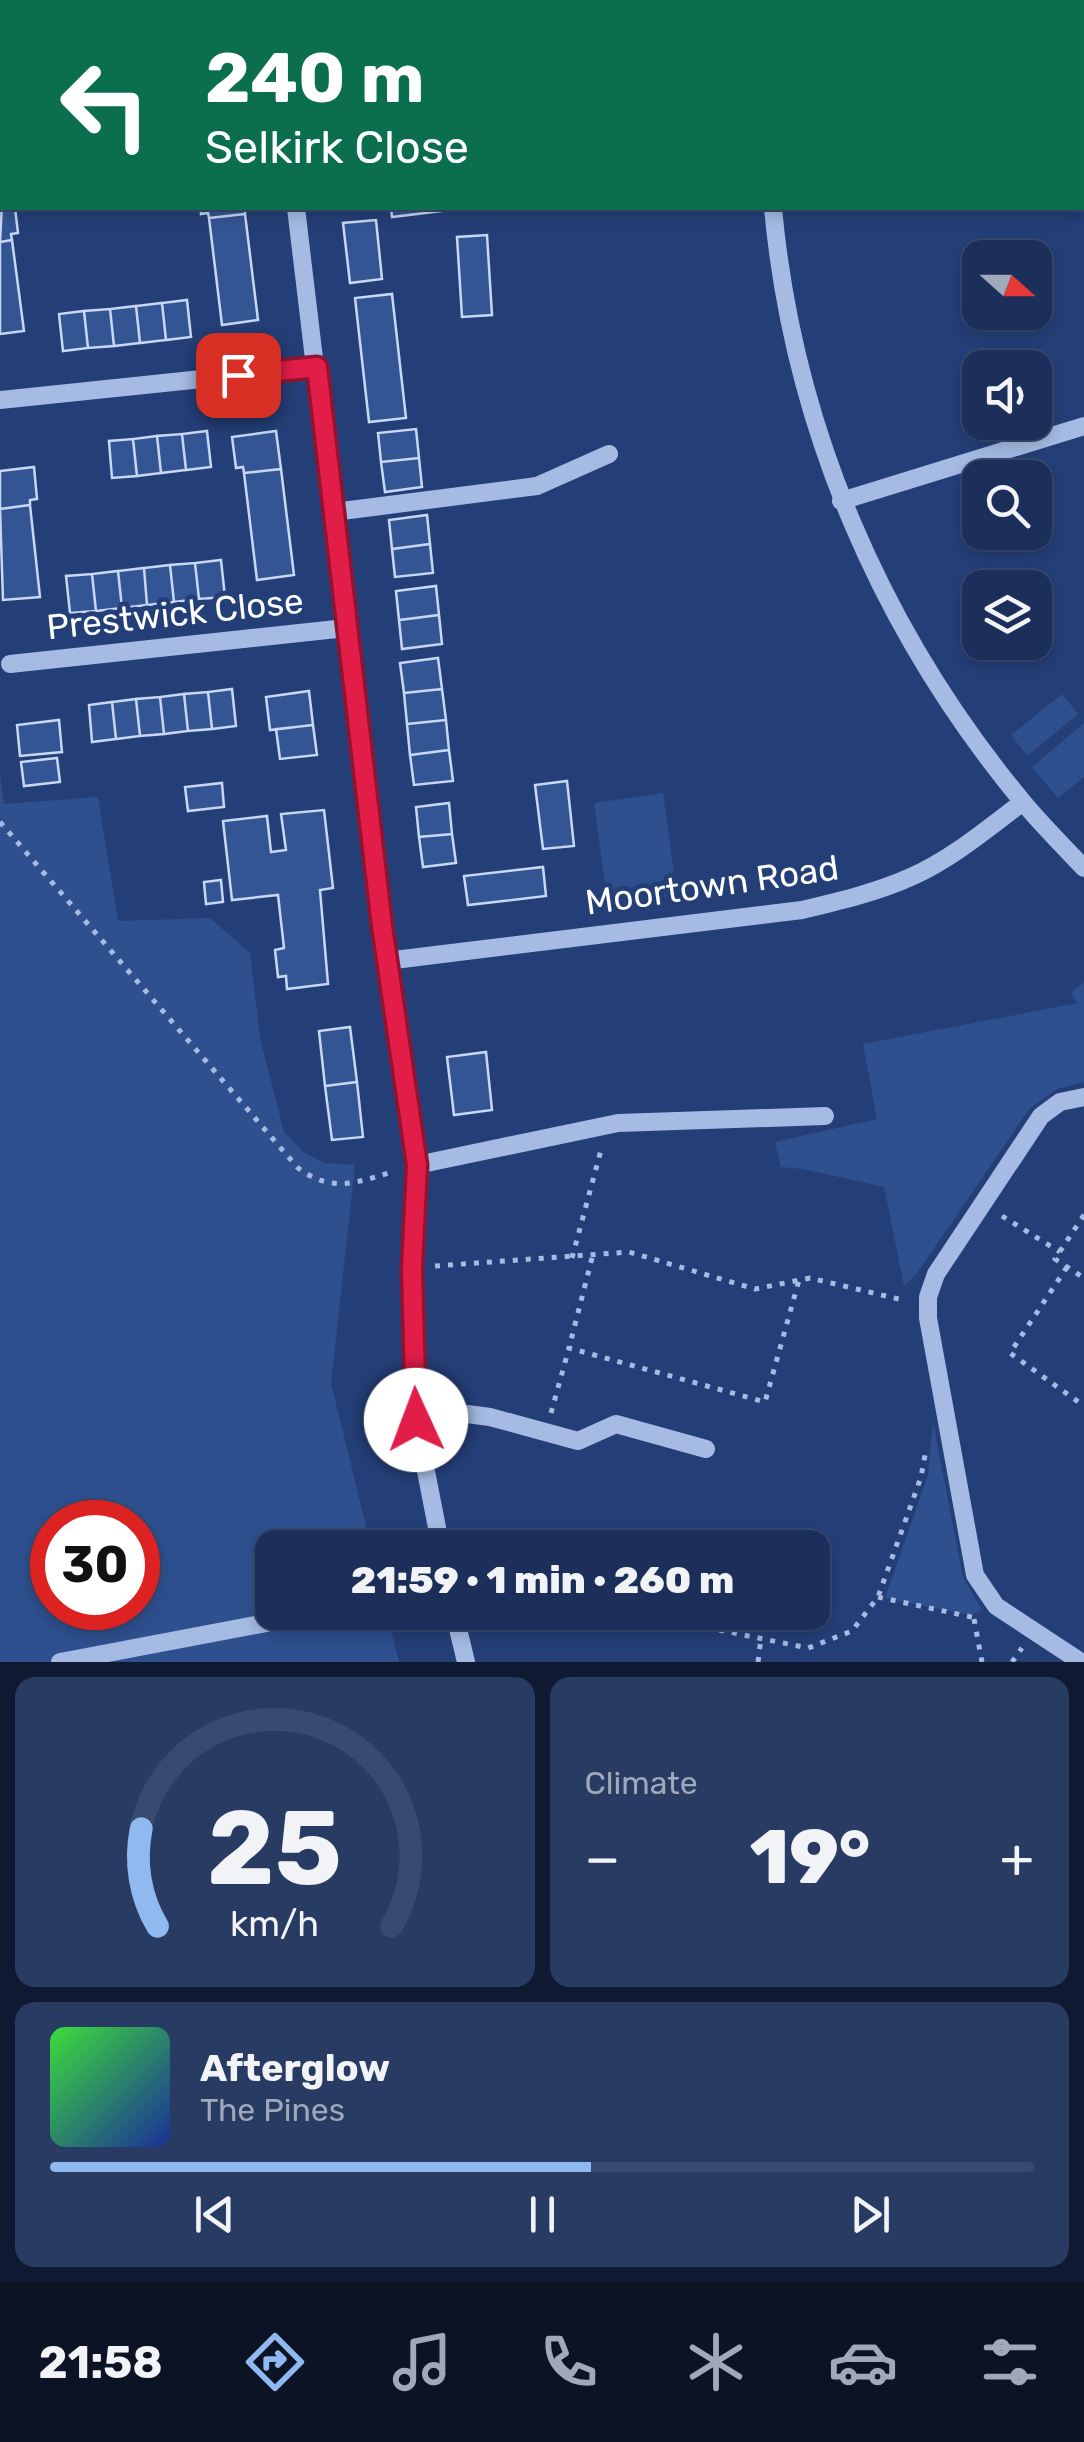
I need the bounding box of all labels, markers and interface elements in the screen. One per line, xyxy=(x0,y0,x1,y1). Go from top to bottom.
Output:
text: 240 m xyxy=(205,37,425,120)
icon: left xyxy=(40,40,170,170)
text: Selkirk Close xyxy=(205,121,469,174)
north arrow xyxy=(962,240,1052,330)
map controls xyxy=(962,240,1052,660)
pin xyxy=(196,333,281,418)
icon: arrive xyxy=(211,348,266,403)
button: sound xyxy=(962,350,1052,440)
button: search xyxy=(962,460,1052,550)
button: layers xyxy=(962,570,1052,660)
street label: Prestwick Close xyxy=(44,580,306,648)
street label: Moortown Road xyxy=(583,846,841,924)
position arrow xyxy=(364,1368,468,1472)
speed limit sign: 30 xyxy=(30,1500,160,1630)
text: 21:59 · 1 min · 260 m xyxy=(351,1557,734,1603)
text: Climate xyxy=(585,1764,698,1802)
text: 25 xyxy=(207,1787,342,1910)
text: 19° xyxy=(750,1813,870,1902)
text: − xyxy=(585,1826,620,1891)
text: + xyxy=(1000,1826,1034,1891)
text: km/h xyxy=(230,1903,319,1945)
text: Afterglow xyxy=(200,2045,390,2091)
text: The Pines xyxy=(200,2091,345,2129)
icon: previous xyxy=(187,2187,242,2242)
icon: pause xyxy=(515,2187,570,2242)
icon: next xyxy=(843,2187,898,2242)
icon: directions xyxy=(240,2327,310,2397)
icon: music xyxy=(387,2327,457,2397)
icon: phone xyxy=(534,2327,604,2397)
icon: climate xyxy=(681,2327,751,2397)
icon: car xyxy=(828,2327,898,2397)
icon: filters xyxy=(975,2327,1045,2397)
text: 21:58 xyxy=(39,2336,163,2389)

